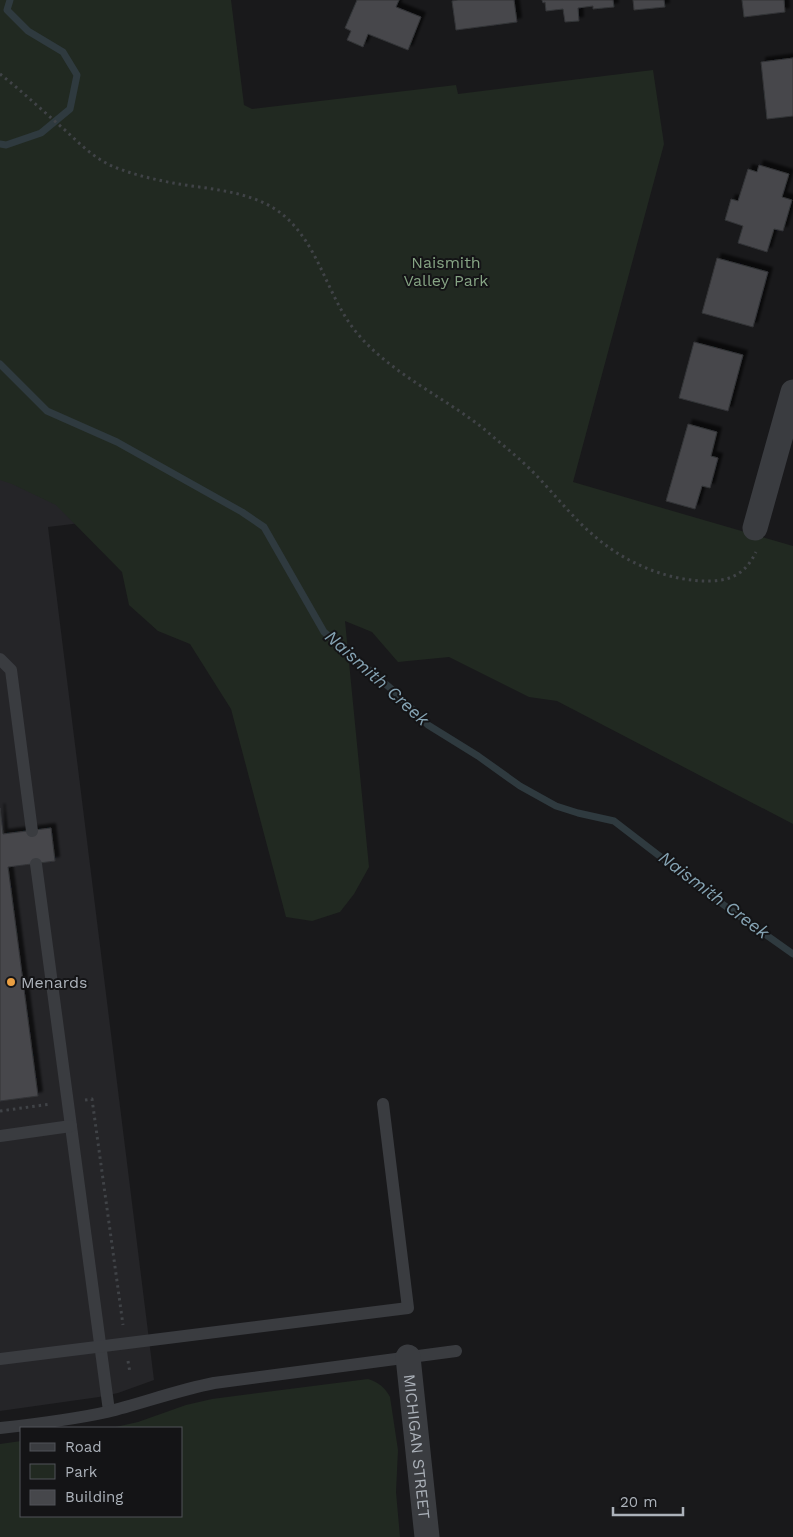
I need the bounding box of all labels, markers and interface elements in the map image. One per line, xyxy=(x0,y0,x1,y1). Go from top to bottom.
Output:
park label: Naismith Valley Park xyxy=(404,253,488,290)
water label: Naismith Creek xyxy=(321,626,434,731)
water label: Naismith Creek xyxy=(655,846,774,944)
place label: Menards xyxy=(21,973,87,992)
marker: Menards xyxy=(5,976,17,988)
street label: MICHIGAN STREET xyxy=(400,1373,434,1520)
legend xyxy=(20,1427,182,1517)
text: Road xyxy=(65,1438,102,1456)
text: Park xyxy=(65,1463,98,1481)
scale bar xyxy=(613,1484,683,1516)
text: Building xyxy=(65,1488,123,1506)
text: 20 m xyxy=(620,1493,658,1511)

